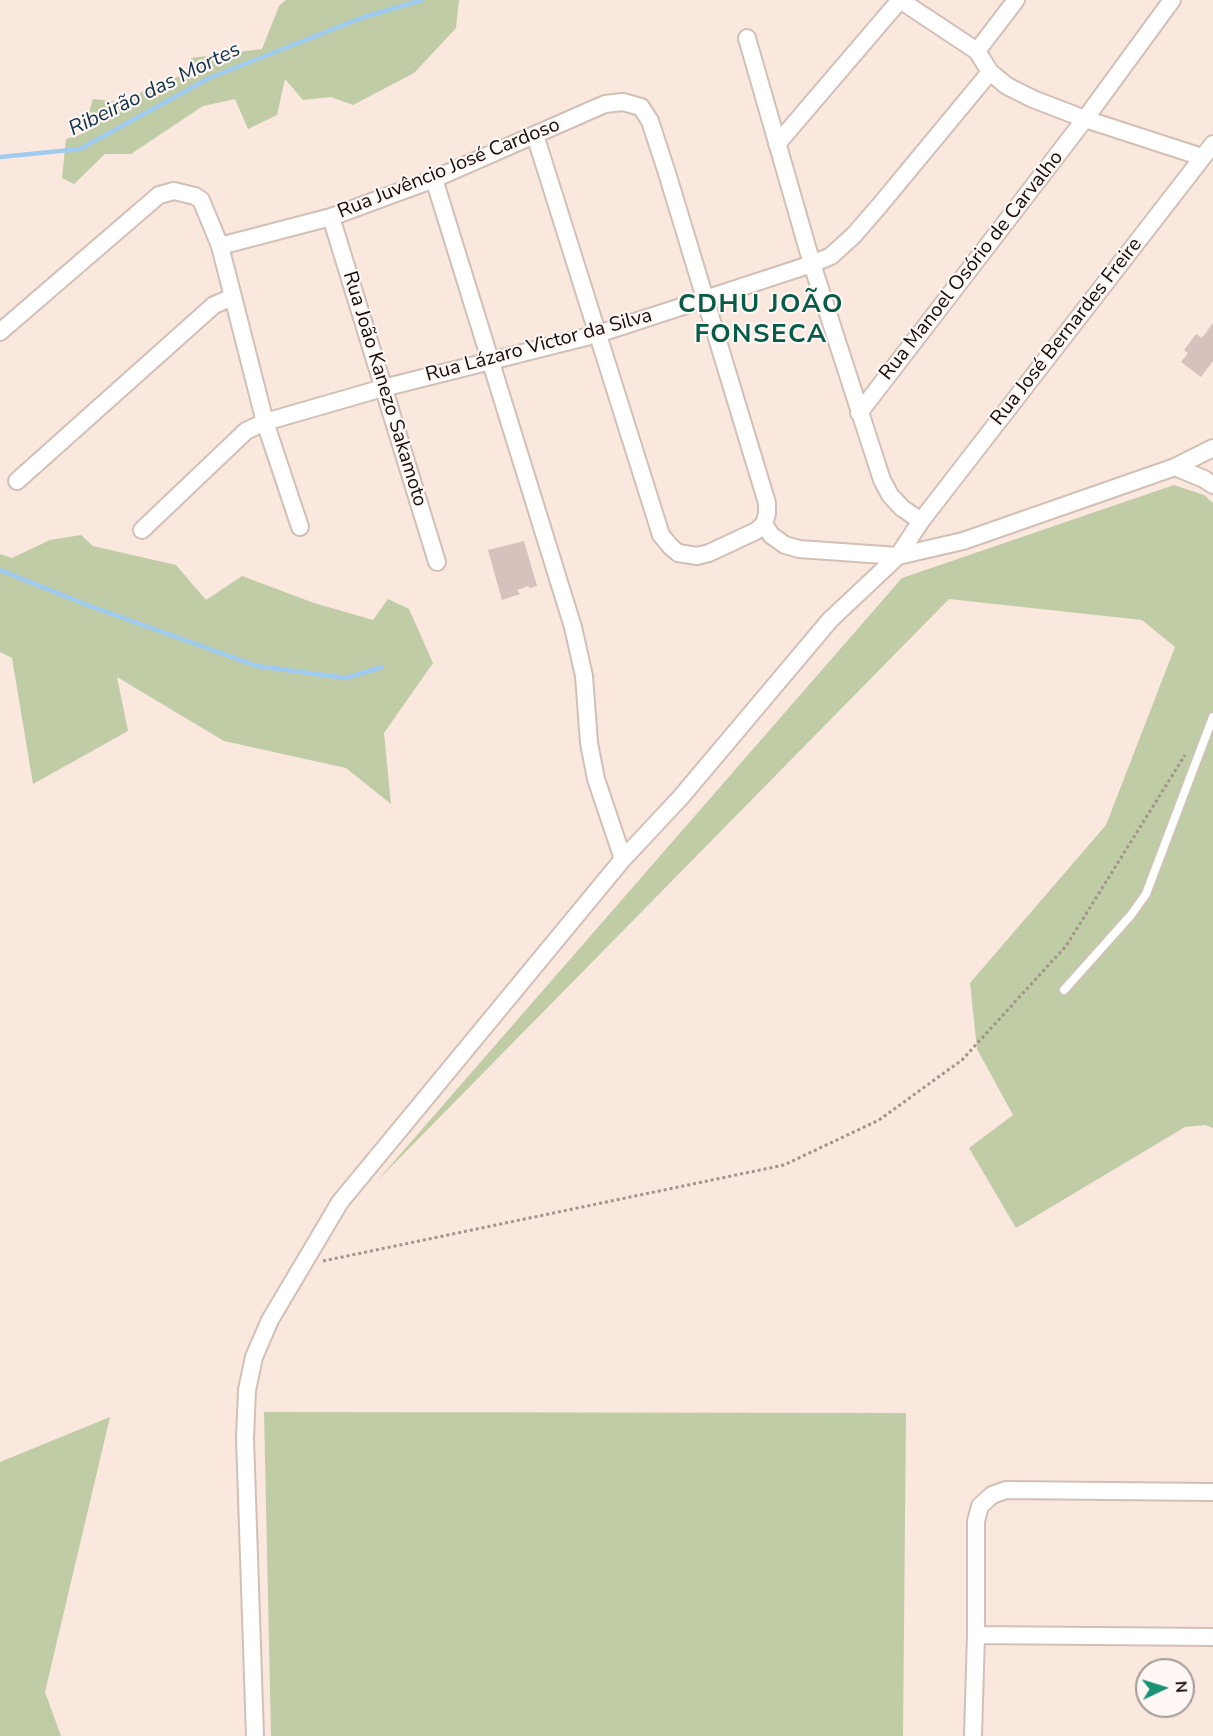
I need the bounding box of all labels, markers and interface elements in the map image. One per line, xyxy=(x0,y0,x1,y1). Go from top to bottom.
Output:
water label: Ribeirão das Mortes xyxy=(65,37,245,143)
street label: Rua Juvêncio José Cardoso xyxy=(334,113,564,225)
street label: Rua Manoel Osório de Carvalho xyxy=(875,147,1069,385)
street label: Rua José Bernardes Freire xyxy=(986,233,1148,431)
street label: Rua João Kanezo Sakamoto xyxy=(337,268,431,510)
district label: CDHU JOÃO FONSECA xyxy=(678,290,844,352)
street label: Rua Lázaro Victor da Silva xyxy=(423,304,655,388)
north arrow xyxy=(1135,1658,1195,1718)
text: N xyxy=(1170,1680,1192,1694)

